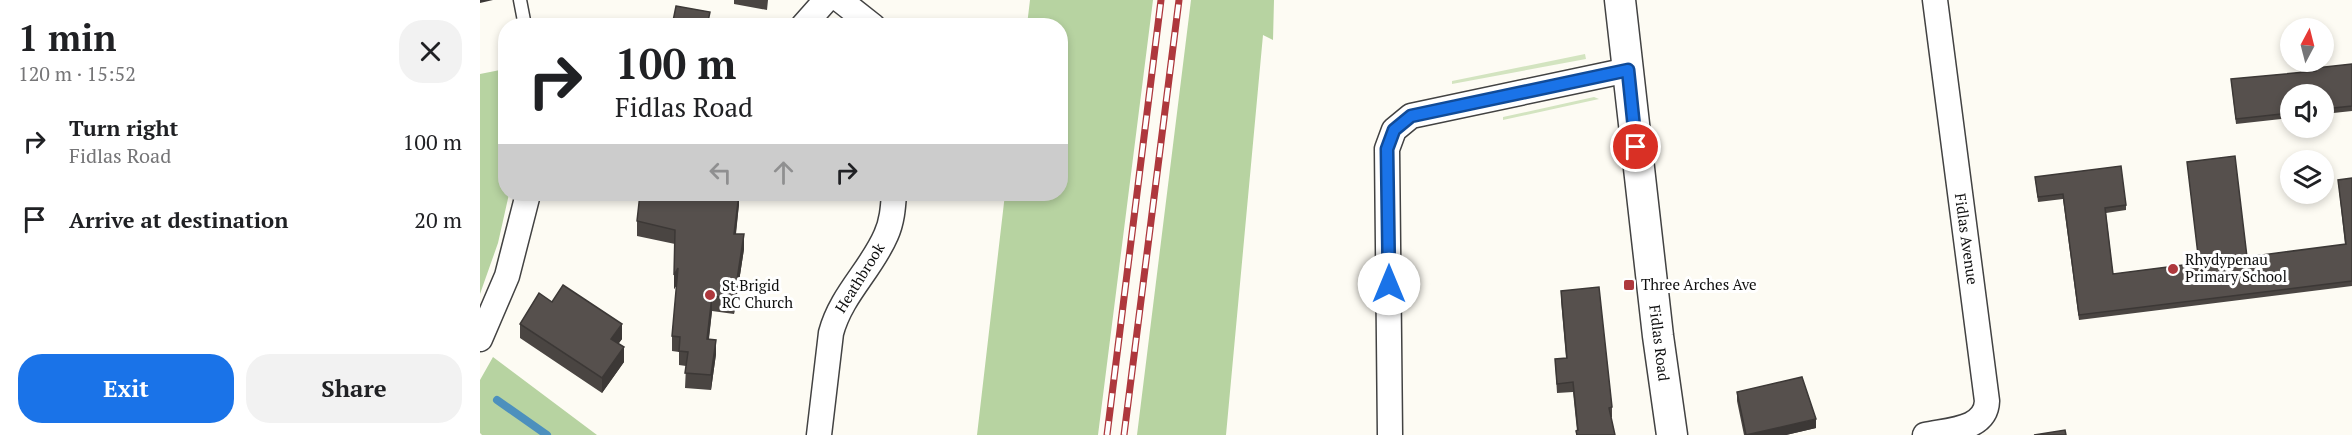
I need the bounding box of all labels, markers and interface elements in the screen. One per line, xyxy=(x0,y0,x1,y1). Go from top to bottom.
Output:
text: 1 min xyxy=(18,14,116,61)
north arrow xyxy=(2280,18,2334,72)
map controls xyxy=(2280,18,2334,204)
button: close xyxy=(399,20,462,83)
text: 100 m xyxy=(615,35,736,91)
icon: right xyxy=(516,42,594,120)
text: 120 m · 15:52 xyxy=(18,60,136,87)
button: sound xyxy=(2280,84,2334,138)
text: Fidlas Road xyxy=(615,89,753,125)
text: Turn right xyxy=(69,113,178,142)
pin xyxy=(1610,121,1661,172)
icon: right xyxy=(18,125,51,158)
text: 100 m xyxy=(402,127,462,156)
icon: arrive xyxy=(1619,130,1652,163)
text: Fidlas Road xyxy=(69,142,171,169)
button: layers xyxy=(2280,150,2334,204)
icon: left xyxy=(704,156,737,189)
icon: ahead xyxy=(767,156,800,189)
icon: right xyxy=(830,156,863,189)
street label: Fidlas Avenue xyxy=(1951,192,1983,286)
icon: arrive xyxy=(18,203,51,236)
text: Arrive at destination xyxy=(69,205,288,234)
text: 20 m xyxy=(414,205,462,234)
street label: Heathbrook xyxy=(830,239,889,316)
place label: Rhydypenau Primary School xyxy=(2185,249,2287,286)
position arrow xyxy=(1357,252,1421,316)
marker: Rhydypenau Primary School xyxy=(2166,262,2180,276)
place label: Three Arches Ave xyxy=(1641,274,1757,294)
place label: St Brigid RC Church xyxy=(722,275,793,312)
marker: Three Arches Ave xyxy=(1622,278,1636,292)
marker: St Brigid RC Church xyxy=(703,288,717,302)
street label: Fidlas Road xyxy=(1645,304,1675,382)
button: Exit xyxy=(18,354,234,423)
button: Share xyxy=(246,354,462,423)

